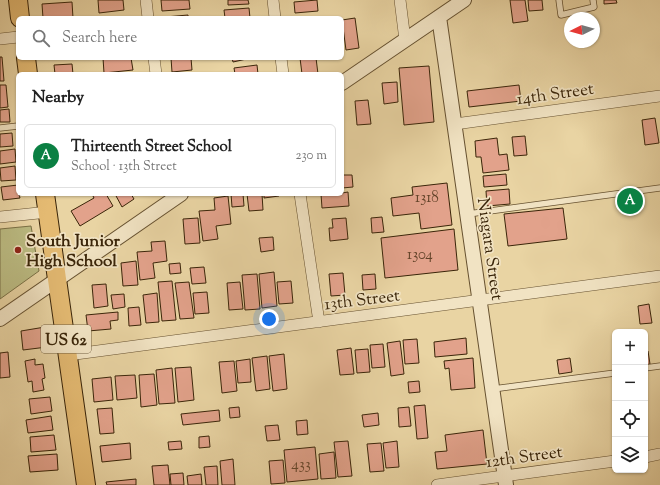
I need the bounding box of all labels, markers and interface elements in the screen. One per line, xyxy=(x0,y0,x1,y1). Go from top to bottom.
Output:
north arrow xyxy=(564,12,600,48)
search box xyxy=(16,16,344,60)
icon: search xyxy=(30,27,52,49)
text: Search here xyxy=(62,28,137,49)
street label: 14th Street xyxy=(515,78,596,112)
text: Nearby xyxy=(32,86,84,110)
text: Thirteenth Street School xyxy=(71,137,232,158)
text: A xyxy=(41,147,51,165)
text: 230 m xyxy=(295,147,327,165)
text: School · 13th Street xyxy=(71,158,177,176)
pin: A xyxy=(617,186,643,216)
house number: 1318 xyxy=(415,188,439,209)
street label: Niagara Street xyxy=(470,196,508,302)
place label: South Junior High School xyxy=(26,230,120,274)
marker: South Junior High School xyxy=(13,245,23,255)
house number: 1304 xyxy=(407,245,433,266)
street label: 13th Street xyxy=(323,284,402,318)
your location xyxy=(259,309,279,329)
road number: US 62 xyxy=(41,325,91,353)
map controls xyxy=(612,329,648,473)
button: + xyxy=(612,329,648,365)
button: − xyxy=(612,365,648,401)
button: locate xyxy=(612,401,648,437)
button: layers xyxy=(612,437,648,473)
street label: 12th Street xyxy=(484,441,564,475)
house number: 433 xyxy=(291,455,311,476)

